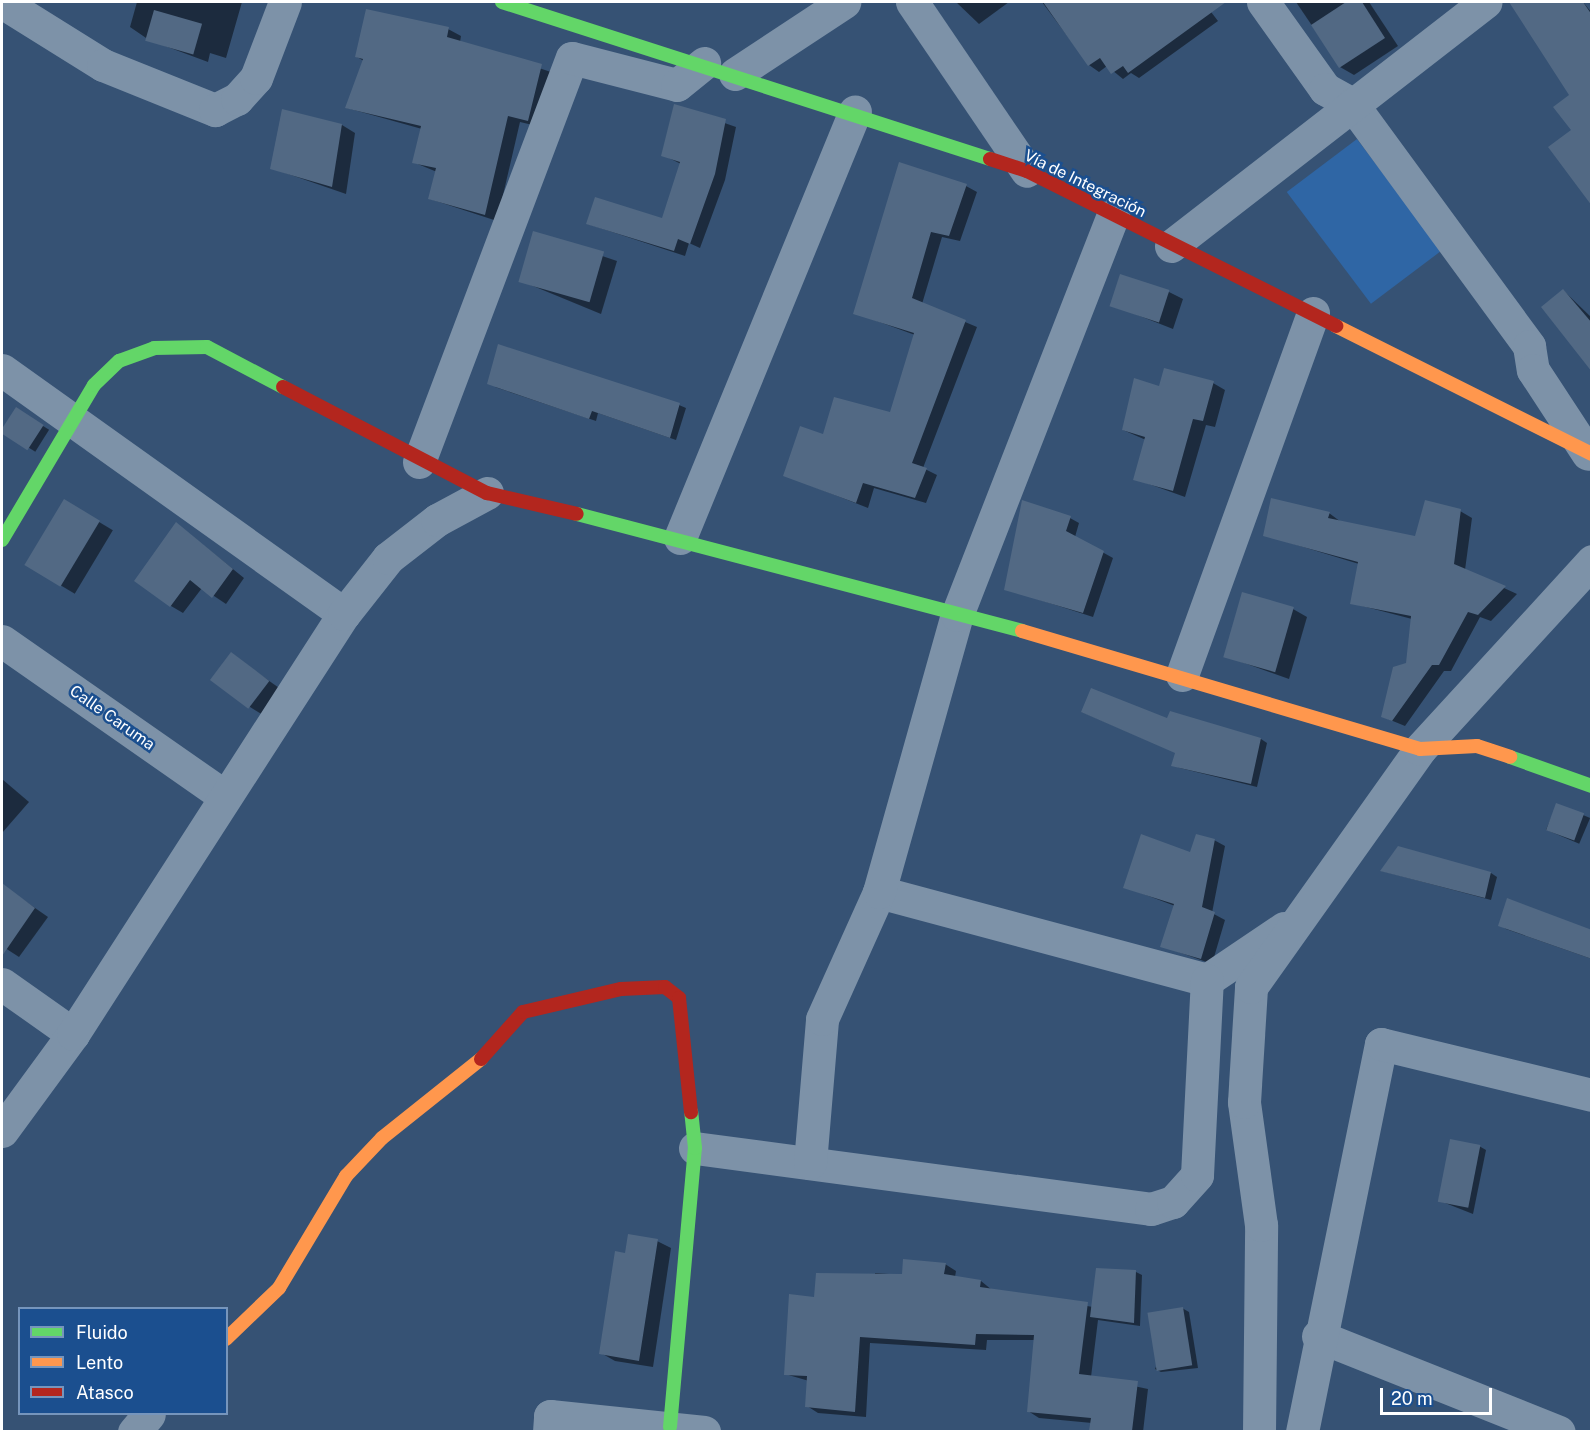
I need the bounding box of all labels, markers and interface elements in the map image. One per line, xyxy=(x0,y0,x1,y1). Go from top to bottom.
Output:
street label: Vía de Integración xyxy=(1021,146,1149,222)
street label: Calle Caruma xyxy=(66,682,158,754)
legend xyxy=(18,1307,228,1415)
text: Fluido xyxy=(76,1322,128,1343)
text: Lento xyxy=(76,1352,123,1373)
scale bar xyxy=(1383,1376,1496,1414)
text: Atasco xyxy=(76,1382,134,1403)
text: 20 m xyxy=(1391,1388,1433,1409)

